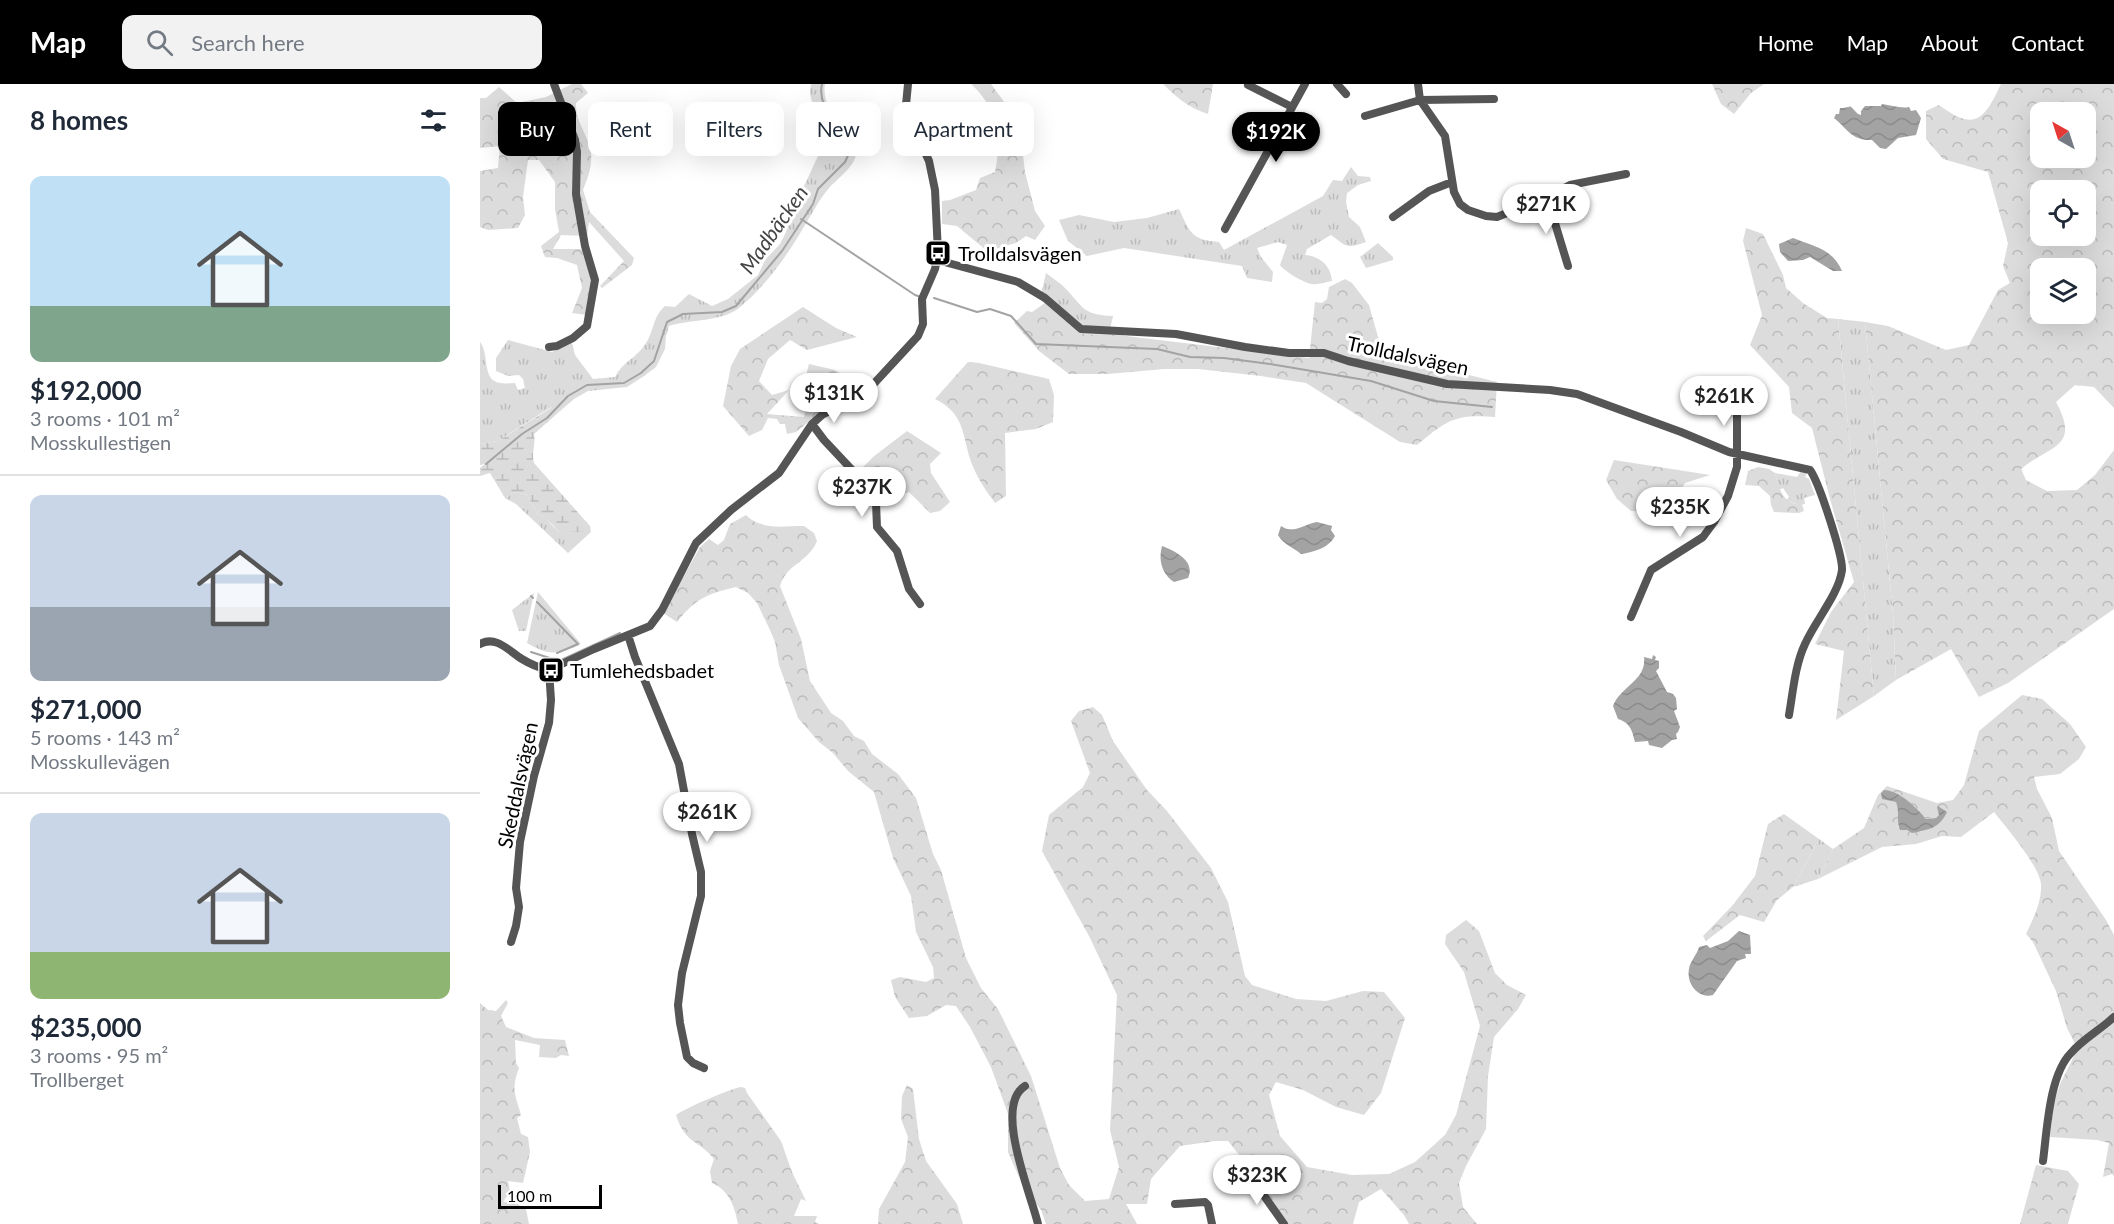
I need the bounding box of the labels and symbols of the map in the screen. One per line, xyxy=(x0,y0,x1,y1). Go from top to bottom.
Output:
north arrow xyxy=(2030,102,2096,168)
pin: $192K xyxy=(1234,112,1318,163)
water label: Madbäcken xyxy=(734,180,812,278)
pin: $271K xyxy=(1504,184,1588,235)
bus stop icon: Trolldalsvägen xyxy=(923,238,953,268)
place label: Trolldalsvägen xyxy=(958,241,1082,265)
street label: Trolldalsvägen xyxy=(1345,330,1471,380)
pin: $131K xyxy=(792,373,876,424)
pin: $261K xyxy=(1682,376,1766,427)
pin: $237K xyxy=(820,467,904,518)
pin: $235K xyxy=(1638,487,1722,538)
bus stop icon: Tumlehedsbadet xyxy=(536,655,566,685)
place label: Tumlehedsbadet xyxy=(570,658,714,682)
street label: Skeddalsvägen xyxy=(492,720,542,850)
pin: $261K xyxy=(665,792,749,843)
pin: $323K xyxy=(1215,1155,1299,1206)
scale bar xyxy=(498,1182,602,1210)

